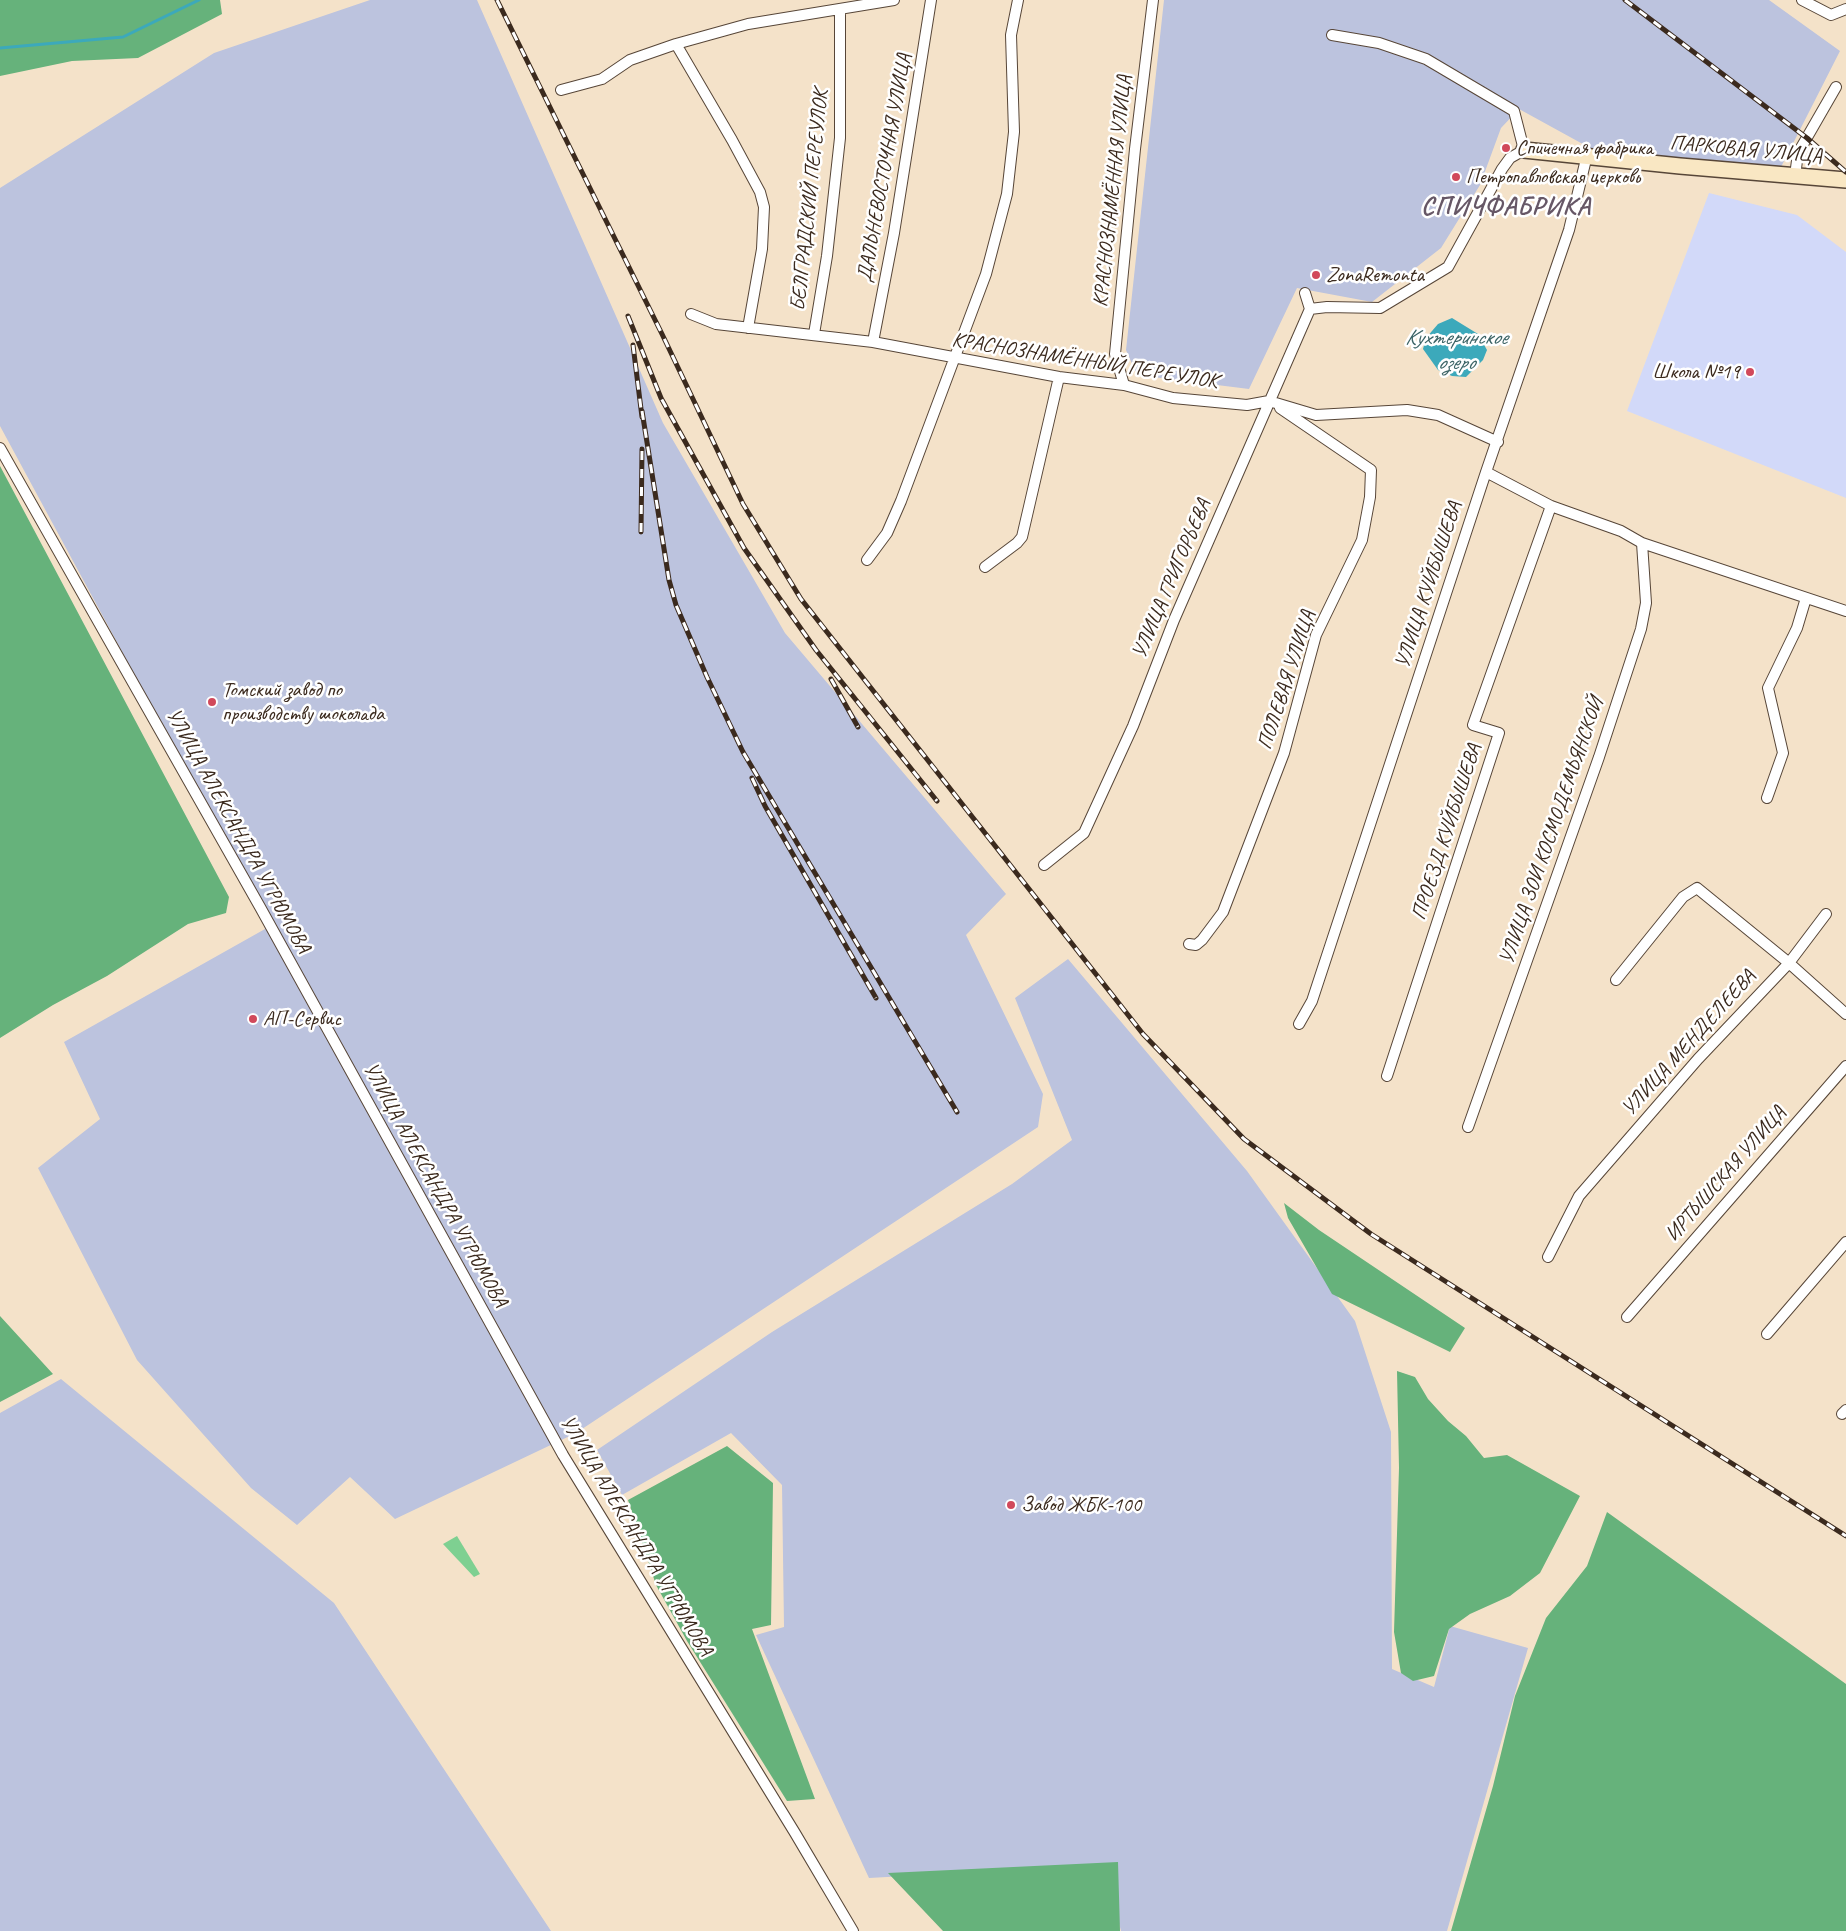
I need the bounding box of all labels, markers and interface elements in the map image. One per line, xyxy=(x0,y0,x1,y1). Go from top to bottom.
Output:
street label: ДАЛЬНЕВОСТОЧНАЯ УЛИЦА xyxy=(852,52,918,284)
street label: КРАСНОЗНАМЁННАЯ УЛИЦА xyxy=(1088,74,1138,308)
street label: БЕЛГРАДСКИЙ ПЕРЕУЛОК xyxy=(786,88,834,312)
street label: ПАРКОВАЯ УЛИЦА xyxy=(1669,131,1823,169)
place label: Спичечная фабрика xyxy=(1516,135,1653,161)
marker: Спичечная фабрика xyxy=(1500,142,1512,154)
place label: Петропавловская церковь xyxy=(1466,164,1640,190)
marker: Петропавловская церковь xyxy=(1450,171,1462,183)
district label: СПИЧФАБРИКА xyxy=(1416,191,1596,223)
place label: ZonaRemonta xyxy=(1326,262,1424,288)
marker: ZonaRemonta xyxy=(1310,269,1322,281)
water label: Кухтеринское озеро xyxy=(1405,325,1507,376)
street label: КРАСНОЗНАМЁННЫЙ ПЕРЕУЛОК xyxy=(950,328,1220,394)
place label: Школа №19 xyxy=(1652,359,1740,385)
marker: Школа №19 xyxy=(1744,366,1756,378)
street label: УЛИЦА ГРИГОРЬЕВА xyxy=(1127,496,1217,662)
street label: УЛИЦА КУЙБЫШЕВА xyxy=(1390,499,1468,671)
street label: ПОЛЕВАЯ УЛИЦА xyxy=(1253,607,1321,753)
place label: Томский завод по производству шоколада xyxy=(222,677,384,727)
street label: УЛИЦА ЗОИ КОСМОДЕМЬЯНСКОЙ xyxy=(1494,694,1610,968)
marker: Томский завод по производству шоколада xyxy=(206,696,218,708)
street label: УЛИЦА АЛЕКСАНДРА УГРЮМОВА xyxy=(160,704,316,958)
street label: ПРОЕЗД КУЙБЫШЕВА xyxy=(1407,741,1487,923)
street label: УЛИЦА МЕНДЕЛЕЕВА xyxy=(1617,965,1761,1121)
place label: АП-Сервис xyxy=(263,1006,341,1032)
marker: АП-Сервис xyxy=(247,1013,259,1025)
street label: УЛИЦА АЛЕКСАНДРА УГРЮМОВА xyxy=(357,1058,513,1312)
street label: ИРТЫШСКАЯ УЛИЦА xyxy=(1660,1101,1792,1247)
street label: УЛИЦА АЛЕКСАНДРА УГРЮМОВА xyxy=(554,1411,718,1661)
place label: Завод ЖБК-100 xyxy=(1021,1492,1141,1518)
marker: Завод ЖБК-100 xyxy=(1005,1499,1017,1511)

